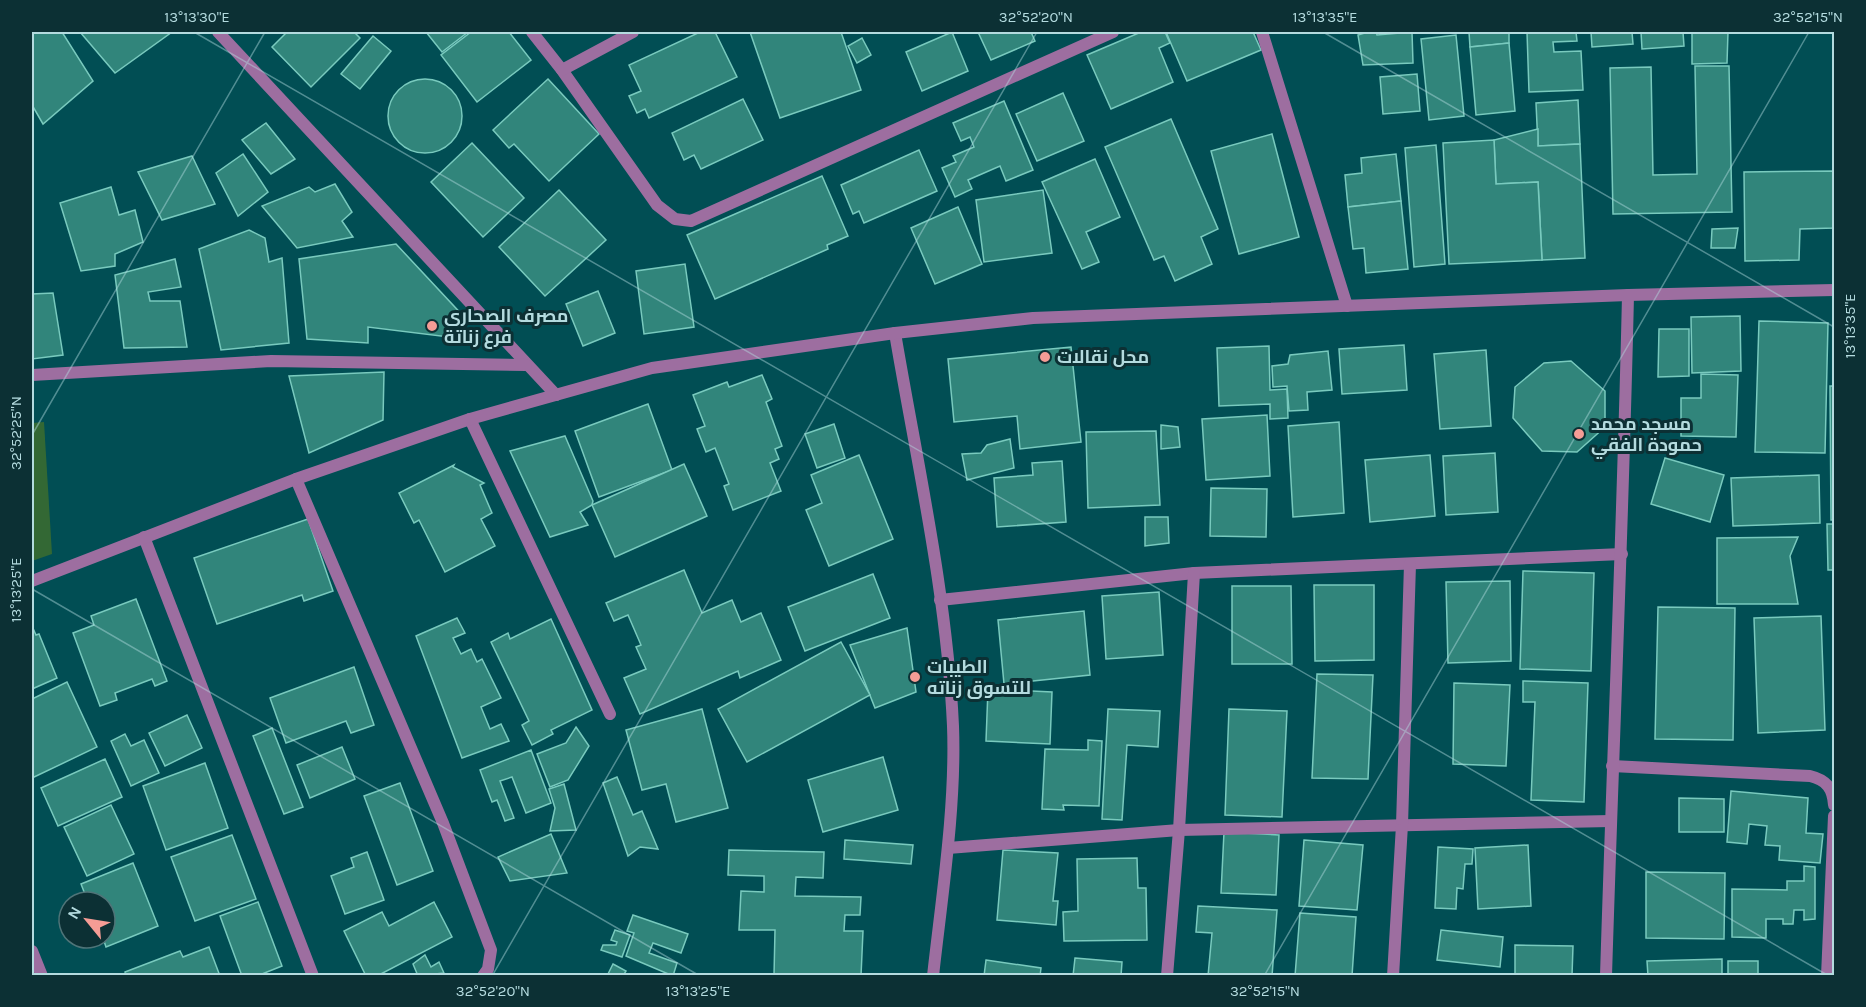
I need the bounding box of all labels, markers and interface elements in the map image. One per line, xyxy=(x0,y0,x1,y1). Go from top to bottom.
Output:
text: 13°13'30"E xyxy=(164,8,230,26)
text: 32°52'20"N xyxy=(999,8,1073,26)
text: 13°13'35"E xyxy=(1292,8,1358,26)
text: 32°52'15"N xyxy=(1773,8,1843,26)
text: 13°13'35"E xyxy=(1841,293,1859,359)
place label: مصرف الصحارى فرع زناتة xyxy=(444,305,568,349)
marker: مصرف الصحارى فرع زناتة xyxy=(425,319,439,333)
place label: محل نقالات xyxy=(1057,346,1149,368)
marker: محل نقالات xyxy=(1038,350,1052,364)
text: 32°52'25"N xyxy=(7,396,25,470)
place label: مسجد محمد حمودة الفقي xyxy=(1591,413,1702,460)
marker: مسجد محمد حمودة الفقي xyxy=(1572,427,1586,441)
text: 13°13'25"E xyxy=(7,558,25,622)
place label: الطيبات للتسوق زناته xyxy=(927,656,1031,699)
marker: الطيبات للتسوق زناته xyxy=(908,670,922,684)
north arrow xyxy=(57,890,117,950)
text: N xyxy=(63,903,86,922)
text: 32°52'20"N xyxy=(456,982,530,1000)
text: 13°13'25"E xyxy=(666,982,730,1000)
text: 32°52'15"N xyxy=(1230,982,1300,1000)

